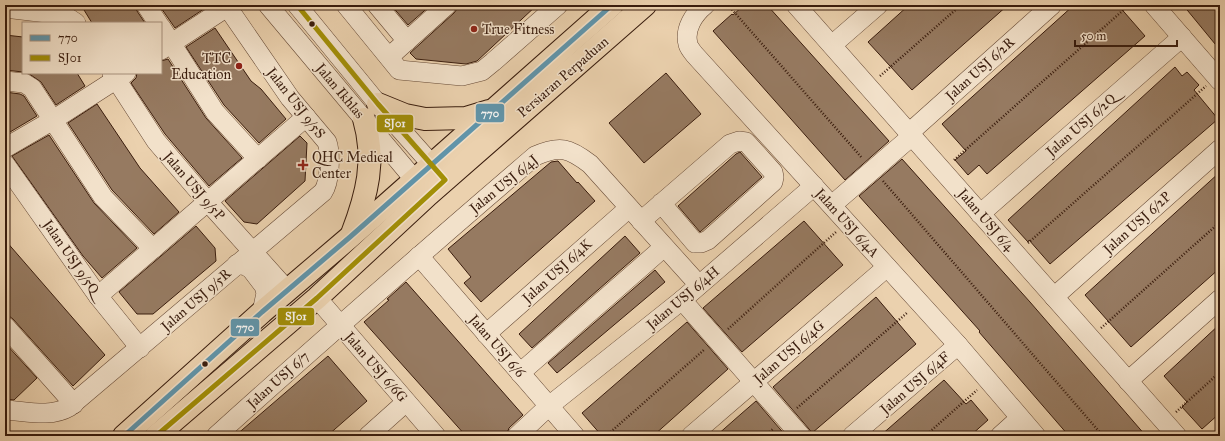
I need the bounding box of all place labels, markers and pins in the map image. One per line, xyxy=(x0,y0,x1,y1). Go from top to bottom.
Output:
unlabelled marker xyxy=(307,19,317,29)
place label: True Fitness xyxy=(482,21,554,38)
marker: True Fitness xyxy=(469,24,479,34)
place label: TTC Education xyxy=(171,50,231,83)
marker: TTC Education xyxy=(234,61,244,71)
place label: QHC Medical Center xyxy=(312,149,393,182)
marker: QHC Medical Center xyxy=(297,159,309,171)
unlabelled marker xyxy=(200,359,210,369)

